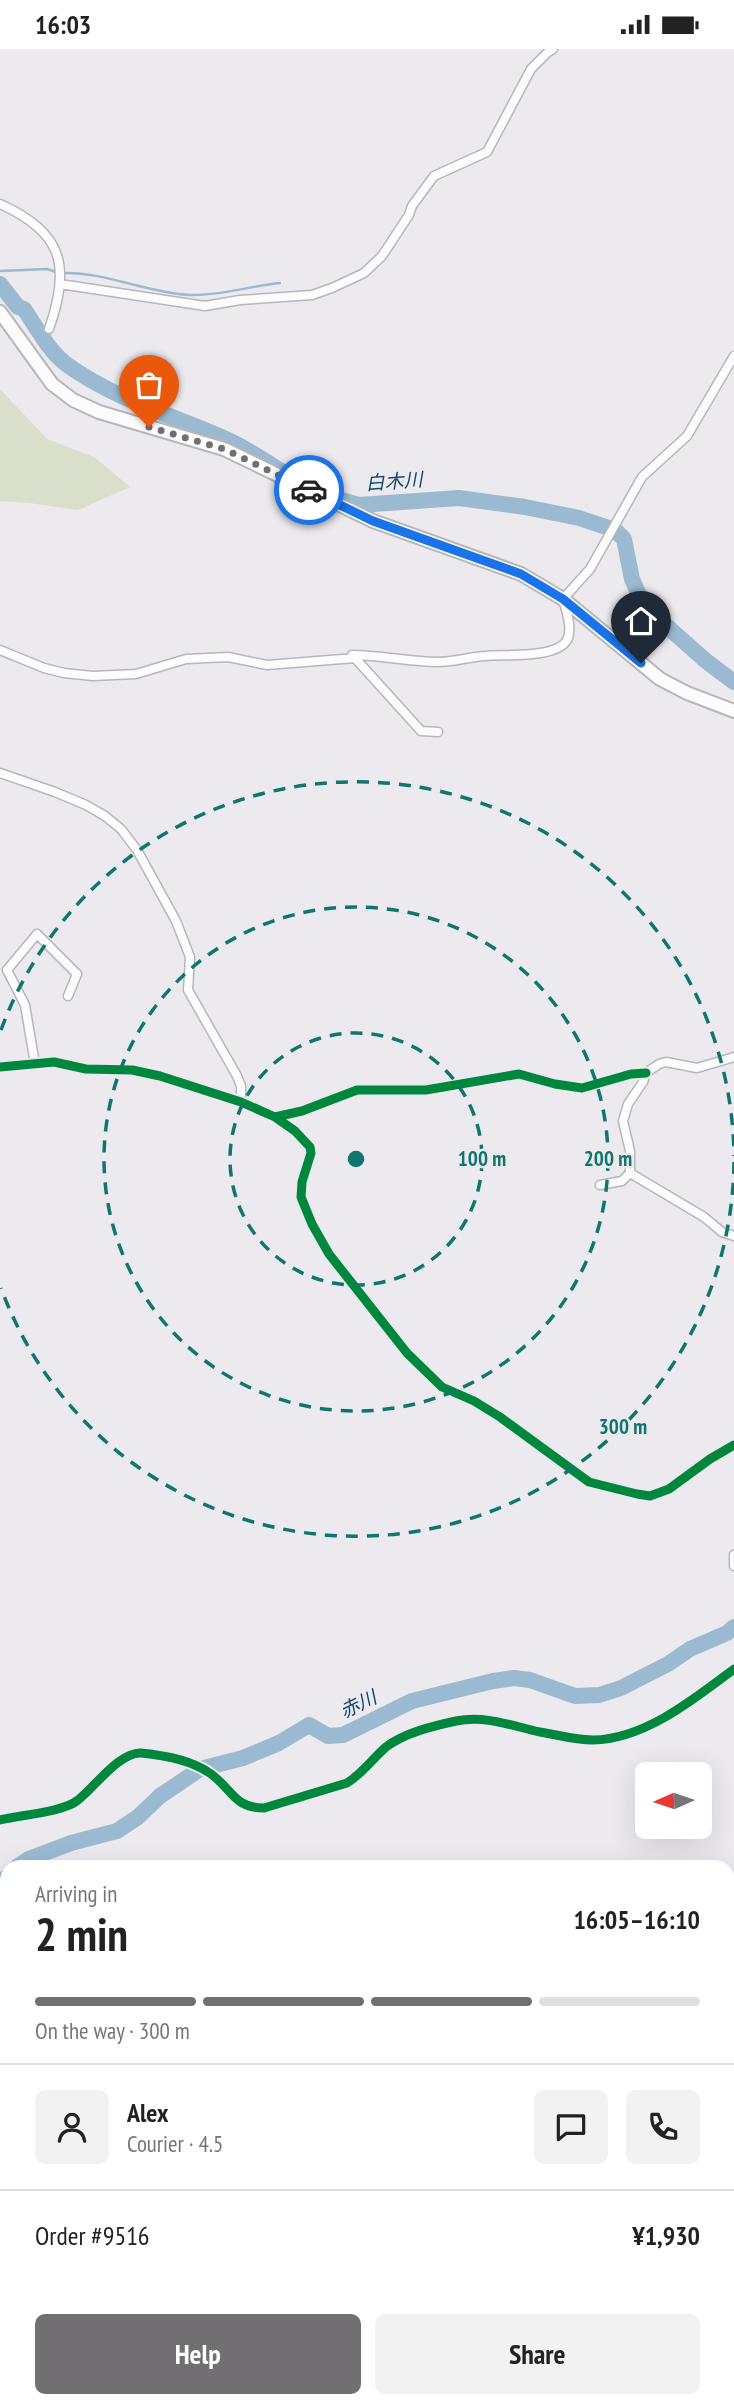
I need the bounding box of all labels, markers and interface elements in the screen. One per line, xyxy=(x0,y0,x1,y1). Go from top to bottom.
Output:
text: 16:03 xyxy=(35,8,91,41)
pin xyxy=(119,355,179,427)
icon: bag xyxy=(130,366,168,404)
courier xyxy=(274,455,344,525)
water label: 白木川 xyxy=(365,467,425,495)
icon: car xyxy=(290,471,328,509)
pin xyxy=(611,591,671,663)
icon: home xyxy=(622,602,660,640)
text: 100 m xyxy=(458,1145,506,1172)
text: 200 m xyxy=(584,1145,632,1172)
centre of rings xyxy=(344,1147,368,1171)
text: 300 m xyxy=(599,1413,647,1440)
water label: 赤川 xyxy=(336,1684,382,1723)
north arrow xyxy=(635,1762,712,1839)
map controls xyxy=(635,1762,712,1839)
text: Arriving in xyxy=(35,1879,117,1908)
text: 16:05–16:10 xyxy=(573,1903,700,1936)
text: 2 min xyxy=(35,1904,128,1964)
text: On the way · 300 m xyxy=(35,2016,190,2045)
button: person xyxy=(35,2090,109,2164)
button: chat xyxy=(534,2090,608,2164)
button: phone xyxy=(626,2090,700,2164)
text: Alex xyxy=(127,2096,168,2129)
text: Courier · 4.5 xyxy=(127,2129,223,2158)
text: Order #9516 xyxy=(35,2219,150,2252)
text: ¥1,930 xyxy=(632,2219,700,2252)
button: Help xyxy=(35,2314,361,2394)
button: Share xyxy=(375,2314,700,2394)

